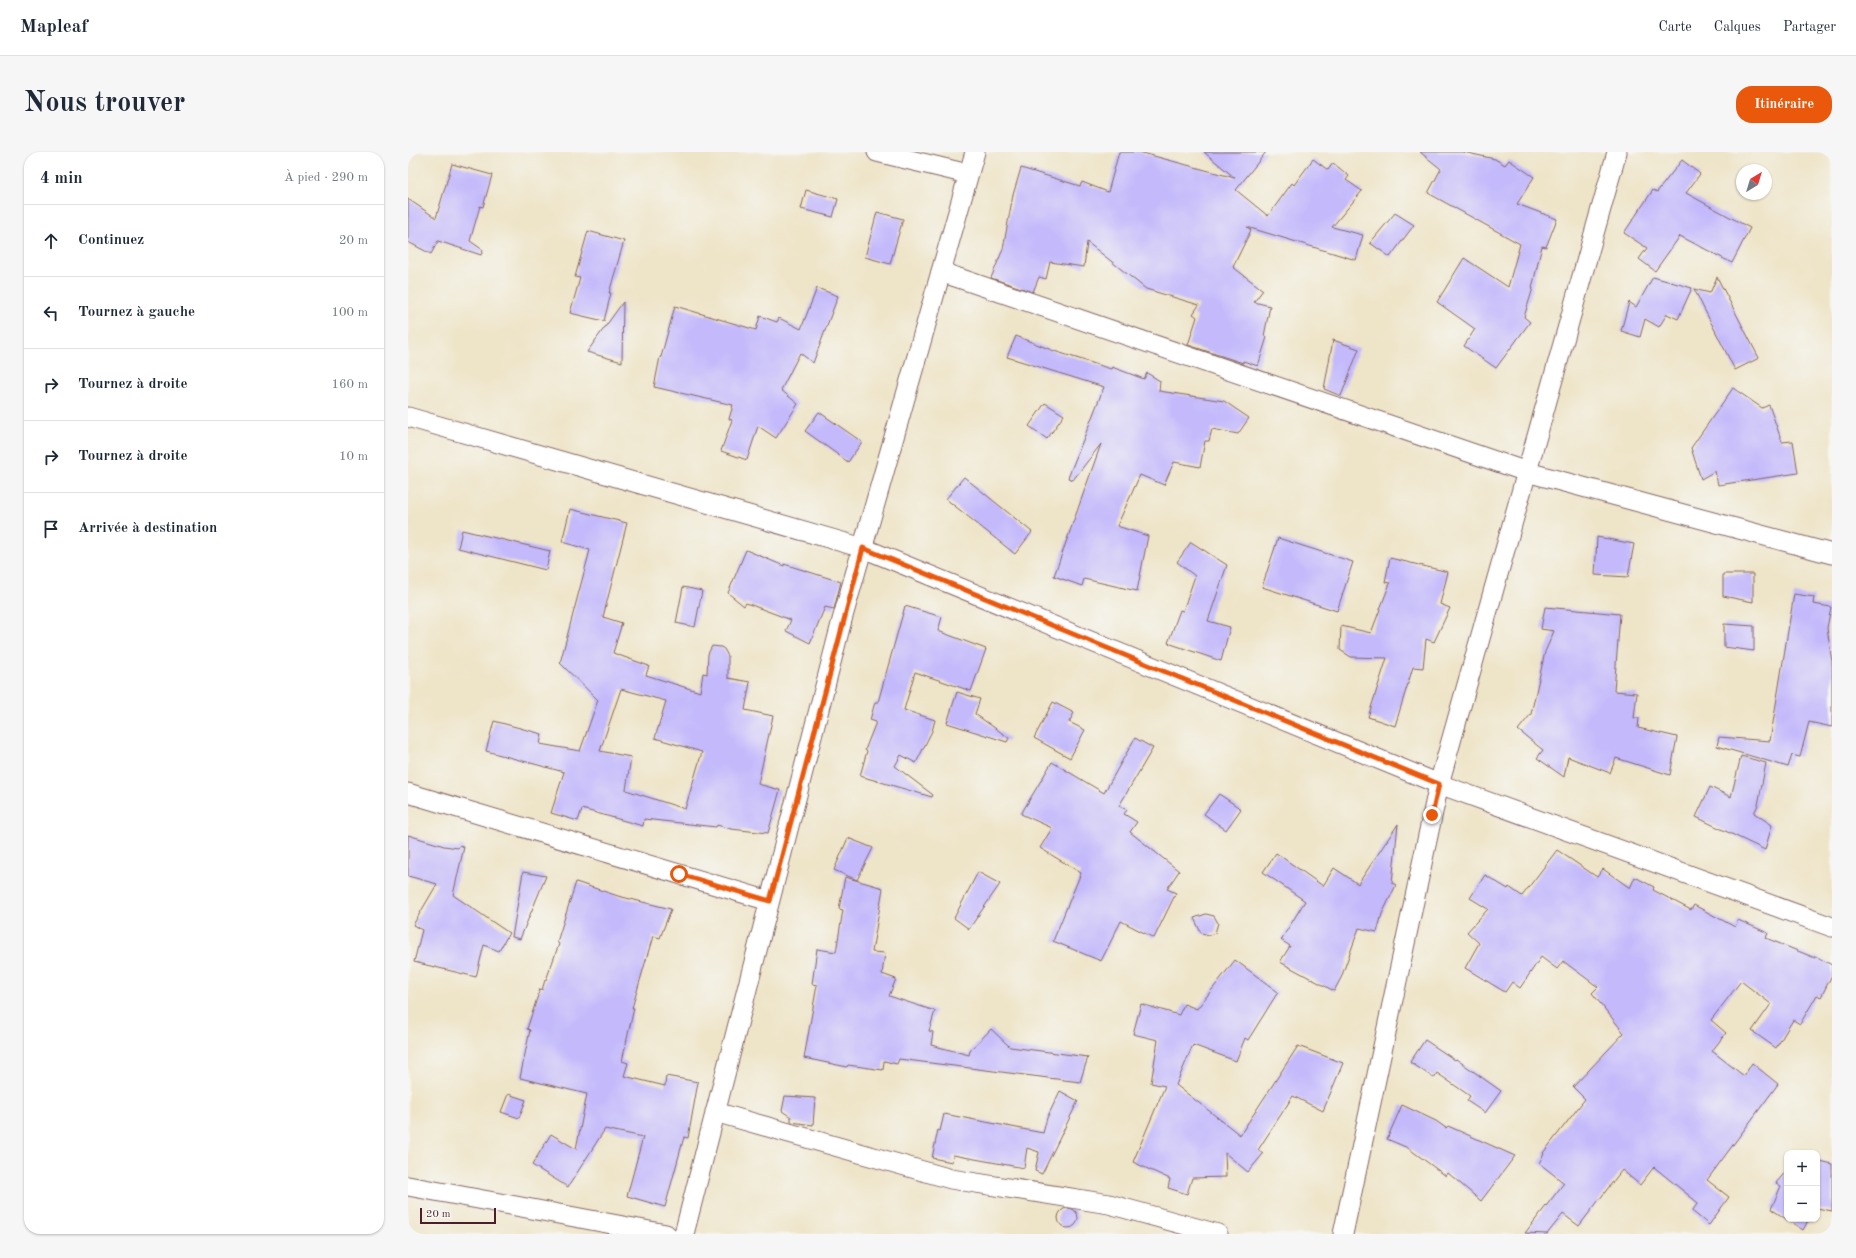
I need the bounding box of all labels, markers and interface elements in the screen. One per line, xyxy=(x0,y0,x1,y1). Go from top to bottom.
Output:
text: Mapleaf xyxy=(20,18,88,37)
text: Carte xyxy=(1658,20,1692,34)
text: Calques xyxy=(1714,20,1761,34)
text: Partager xyxy=(1783,20,1836,34)
button: Itinéraire xyxy=(1736,86,1832,123)
text: Nous trouver xyxy=(24,90,185,118)
north arrow xyxy=(1736,164,1772,200)
text: 4 min xyxy=(40,170,83,187)
text: À pied · 290 m xyxy=(284,171,368,184)
icon: ahead xyxy=(40,230,62,252)
text: Continuez xyxy=(78,233,144,248)
text: 20 m xyxy=(339,234,368,247)
icon: left xyxy=(40,302,62,324)
text: Tournez à gauche xyxy=(78,305,195,320)
text: 100 m xyxy=(331,306,368,319)
icon: right xyxy=(40,374,62,396)
text: Tournez à droite xyxy=(78,377,188,392)
text: 160 m xyxy=(331,378,368,391)
icon: right xyxy=(40,446,62,468)
text: Tournez à droite xyxy=(78,449,188,464)
text: 10 m xyxy=(339,450,368,463)
icon: arrive xyxy=(40,518,62,540)
text: Arrivée à destination xyxy=(78,521,217,536)
route end xyxy=(1423,806,1441,824)
route start xyxy=(670,865,688,883)
map controls xyxy=(1784,1150,1820,1222)
button: + xyxy=(1784,1150,1820,1186)
button: − xyxy=(1784,1186,1820,1222)
scale bar xyxy=(420,1206,496,1225)
text: 20 m xyxy=(426,1209,451,1220)

